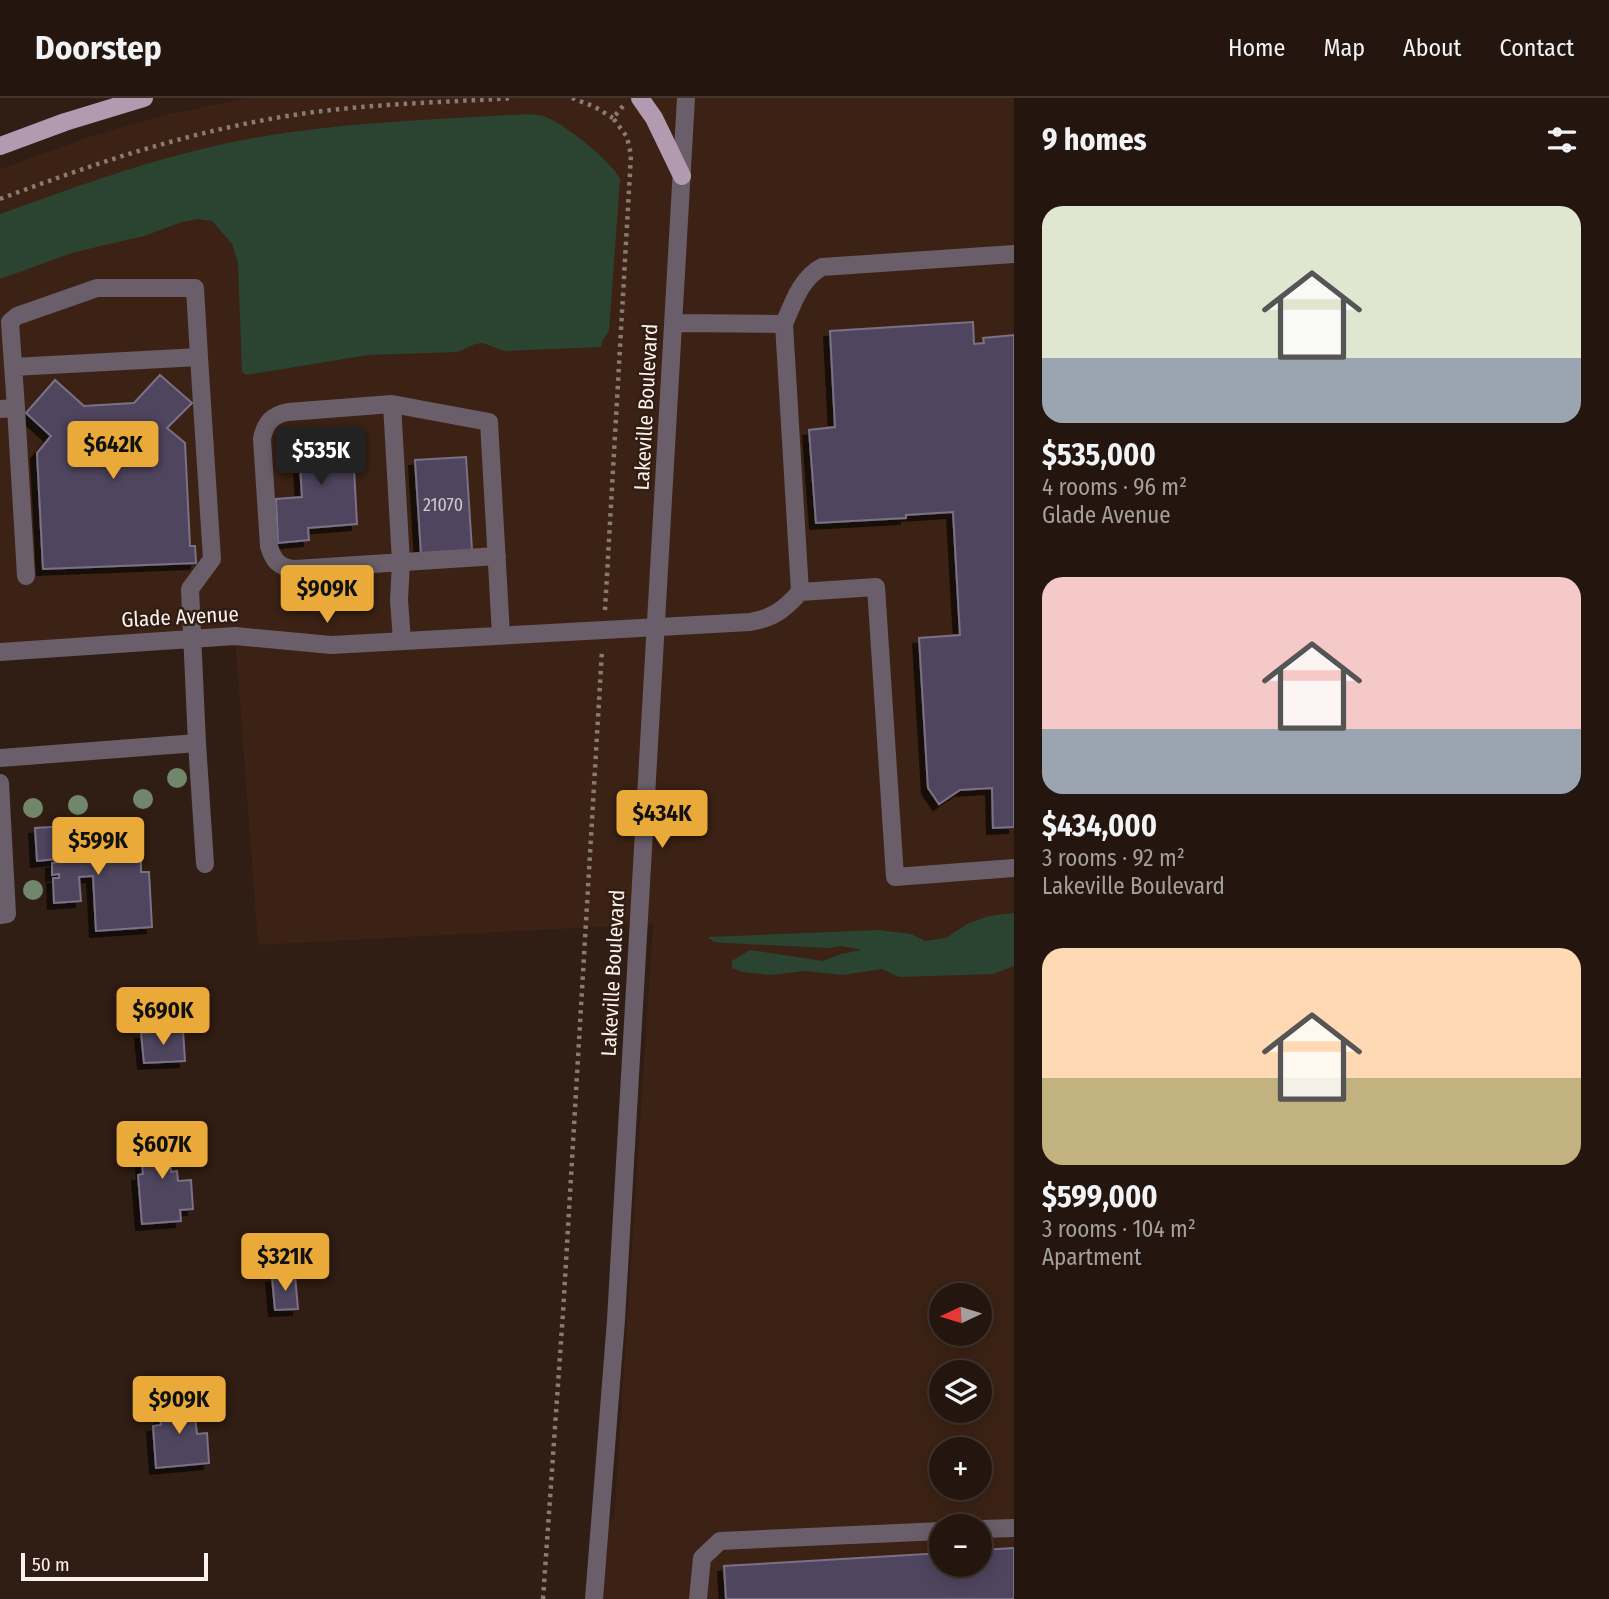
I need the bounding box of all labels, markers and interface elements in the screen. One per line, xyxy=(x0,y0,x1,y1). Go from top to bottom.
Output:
text: Doorstep xyxy=(35,28,162,68)
text: Home xyxy=(1228,34,1285,62)
text: Map xyxy=(1323,34,1365,62)
text: About xyxy=(1403,34,1461,62)
text: Contact xyxy=(1499,34,1574,62)
icon: filters xyxy=(1543,121,1581,159)
text: 9 homes xyxy=(1042,122,1147,158)
icon: home xyxy=(1249,252,1375,378)
street label: Lakeville Boulevard xyxy=(629,323,663,491)
pin: $642K xyxy=(64,422,162,481)
pin: $535K xyxy=(272,428,370,487)
text: $642K xyxy=(83,430,143,458)
text: $535K xyxy=(292,436,350,464)
text: $535,000 xyxy=(1042,437,1156,473)
text: 4 rooms · 96 m² xyxy=(1042,473,1187,501)
house number: 21070 xyxy=(423,494,463,516)
text: Glade Avenue xyxy=(1042,501,1171,529)
pin: $909K xyxy=(278,566,376,625)
text: $909K xyxy=(297,574,357,602)
street label: Glade Avenue xyxy=(121,601,239,633)
icon: home xyxy=(1249,623,1375,749)
pin: $434K xyxy=(613,790,711,850)
text: $434K xyxy=(632,799,692,827)
text: $434,000 xyxy=(1042,808,1157,844)
pin: $599K xyxy=(49,818,147,877)
text: $599K xyxy=(68,826,128,854)
text: 3 rooms · 92 m² xyxy=(1042,844,1185,872)
text: Lakeville Boulevard xyxy=(1042,872,1225,900)
street label: Lakeville Boulevard xyxy=(596,889,630,1057)
pin: $690K xyxy=(114,988,212,1047)
icon: home xyxy=(1249,994,1375,1120)
text: $690K xyxy=(133,996,194,1024)
pin: $607K xyxy=(113,1122,211,1181)
text: $607K xyxy=(133,1130,191,1158)
text: $599,000 xyxy=(1042,1179,1158,1215)
text: 3 rooms · 104 m² xyxy=(1042,1215,1196,1243)
pin: $321K xyxy=(236,1234,334,1293)
text: $321K xyxy=(257,1242,313,1270)
text: Apartment xyxy=(1042,1243,1142,1271)
north arrow xyxy=(929,1283,992,1346)
map controls xyxy=(929,1283,992,1577)
button: layers xyxy=(929,1360,992,1423)
pin: $909K xyxy=(130,1376,228,1436)
text: $909K xyxy=(149,1385,209,1413)
button: + xyxy=(929,1437,992,1500)
button: − xyxy=(929,1514,992,1577)
scale bar xyxy=(21,1550,208,1582)
text: 50 m xyxy=(32,1553,70,1576)

